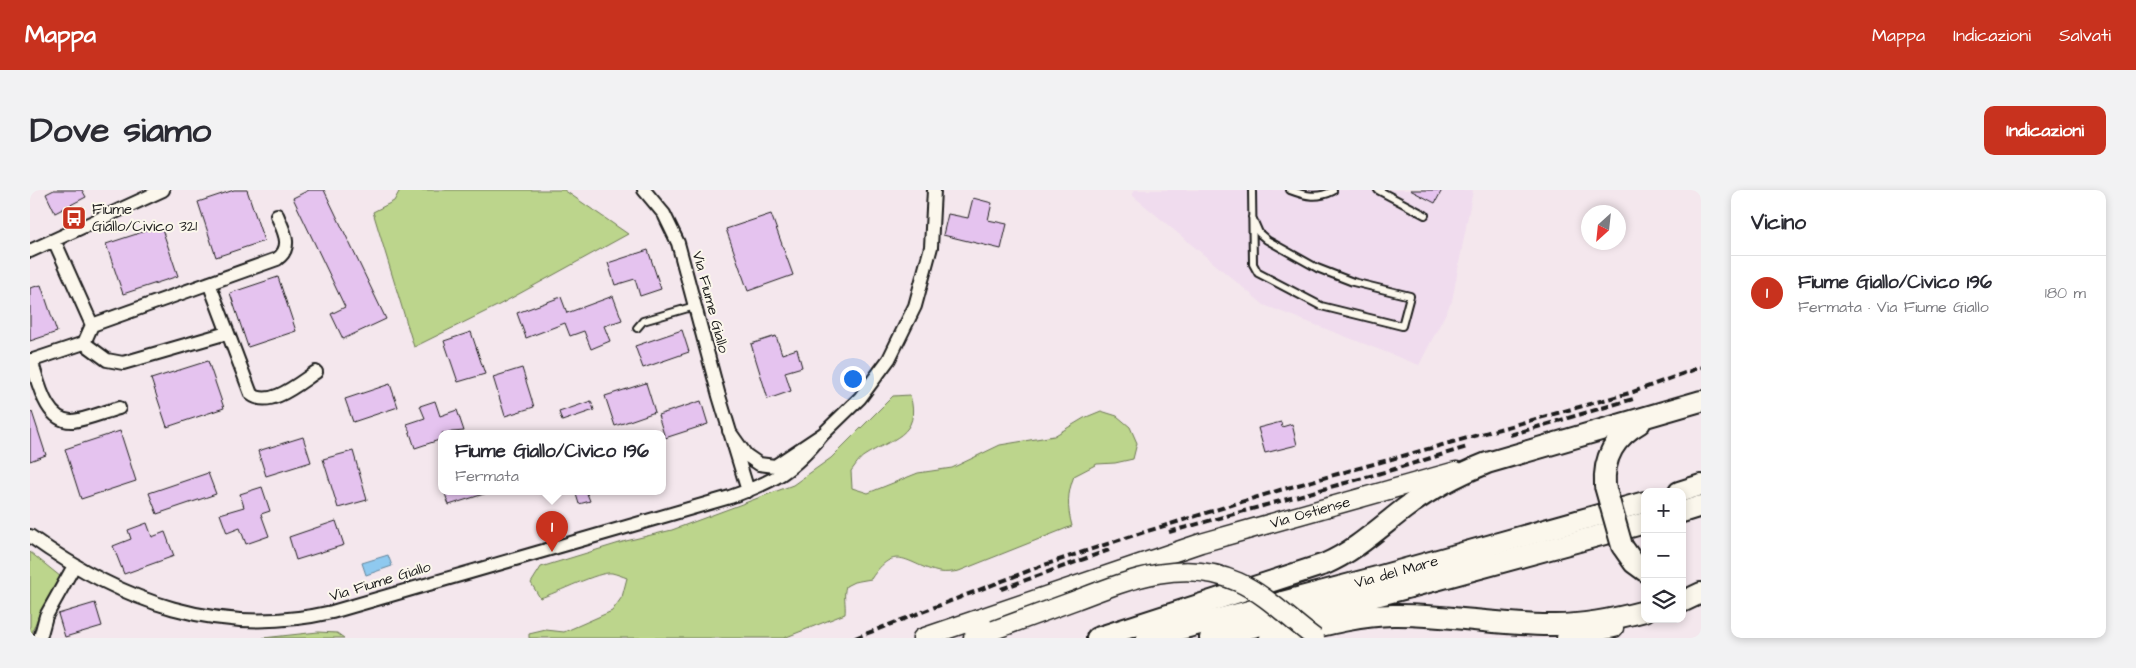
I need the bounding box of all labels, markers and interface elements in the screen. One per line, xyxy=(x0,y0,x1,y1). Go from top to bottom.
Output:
text: Mappa xyxy=(25,18,96,52)
text: Mappa xyxy=(1872,23,1925,48)
text: Indicazioni xyxy=(1953,23,2031,48)
text: Salvati xyxy=(2059,23,2111,48)
text: Dove siamo xyxy=(30,106,211,155)
button: Indicazioni xyxy=(1984,106,2106,155)
place label: Fiume Giallo/Civico 321 xyxy=(92,199,197,237)
bus stop icon: Fiume Giallo/Civico 321 xyxy=(61,205,87,231)
north arrow xyxy=(1581,205,1626,250)
text: Vicino xyxy=(1751,208,1806,237)
street label: Via Fiume Giallo xyxy=(687,249,734,356)
text: Fiume Giallo/Civico 196 xyxy=(1798,269,1992,296)
text: 1 xyxy=(1766,282,1768,304)
text: 180 m xyxy=(2045,282,2086,304)
text: Fermata · Via Fiume Giallo xyxy=(1798,296,1989,318)
your location xyxy=(840,366,866,392)
popup xyxy=(438,430,666,495)
text: Fiume Giallo/Civico 196 xyxy=(455,438,649,465)
text: Fermata xyxy=(455,465,519,487)
map controls xyxy=(1641,488,1686,623)
button: + xyxy=(1641,488,1686,533)
street label: Via Ostiense xyxy=(1268,491,1353,534)
pin: 1 xyxy=(536,511,568,552)
button: − xyxy=(1641,533,1686,578)
street label: Via del Mare xyxy=(1352,550,1441,594)
street label: Via Fiume Giallo xyxy=(327,556,434,607)
button: layers xyxy=(1641,578,1686,623)

